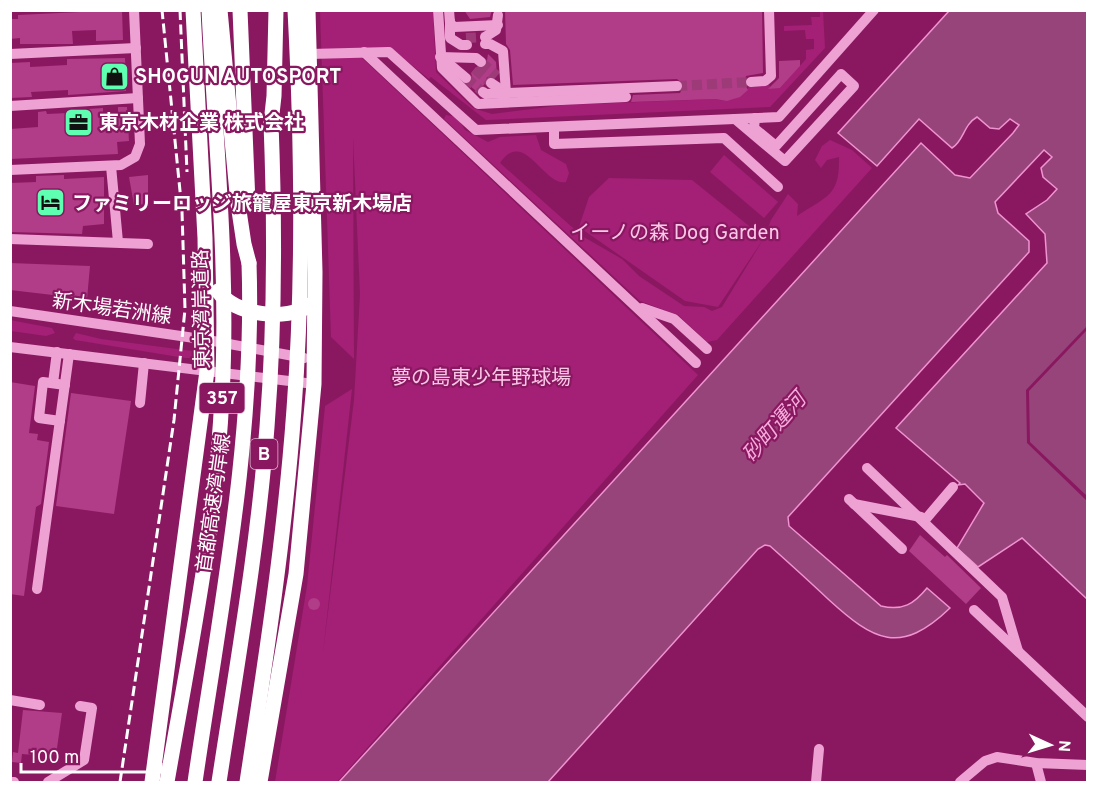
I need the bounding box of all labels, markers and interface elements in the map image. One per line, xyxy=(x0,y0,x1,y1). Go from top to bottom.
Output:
shop icon: SHOGUN AUTOSPORT xyxy=(98,60,130,92)
place label: SHOGUN AUTOSPORT xyxy=(135,65,341,91)
office icon: 東京木材企業 株式会社 xyxy=(62,106,94,138)
place label: 東京木材企業 株式会社 xyxy=(99,111,304,137)
hotel icon: ファミリーロッジ旅籠屋東京新木場店 xyxy=(35,187,67,219)
place label: ファミリーロッジ旅籠屋東京新木場店 xyxy=(72,192,412,218)
park label: イーノの森 Dog Garden xyxy=(570,221,780,247)
street label: 東京湾岸道路 xyxy=(189,249,217,369)
street label: 新木場若洲線 xyxy=(50,289,173,331)
park label: 夢の島東少年野球場 xyxy=(391,366,571,392)
road number: 357 xyxy=(200,383,244,413)
water label: 砂町運河 xyxy=(737,384,815,469)
street label: 首都高速湾岸線 xyxy=(192,432,238,574)
road number: B xyxy=(250,439,278,469)
north arrow xyxy=(1020,715,1080,775)
scale bar xyxy=(21,736,160,774)
text: N xyxy=(1053,739,1073,752)
text: 100 m xyxy=(30,747,79,770)

